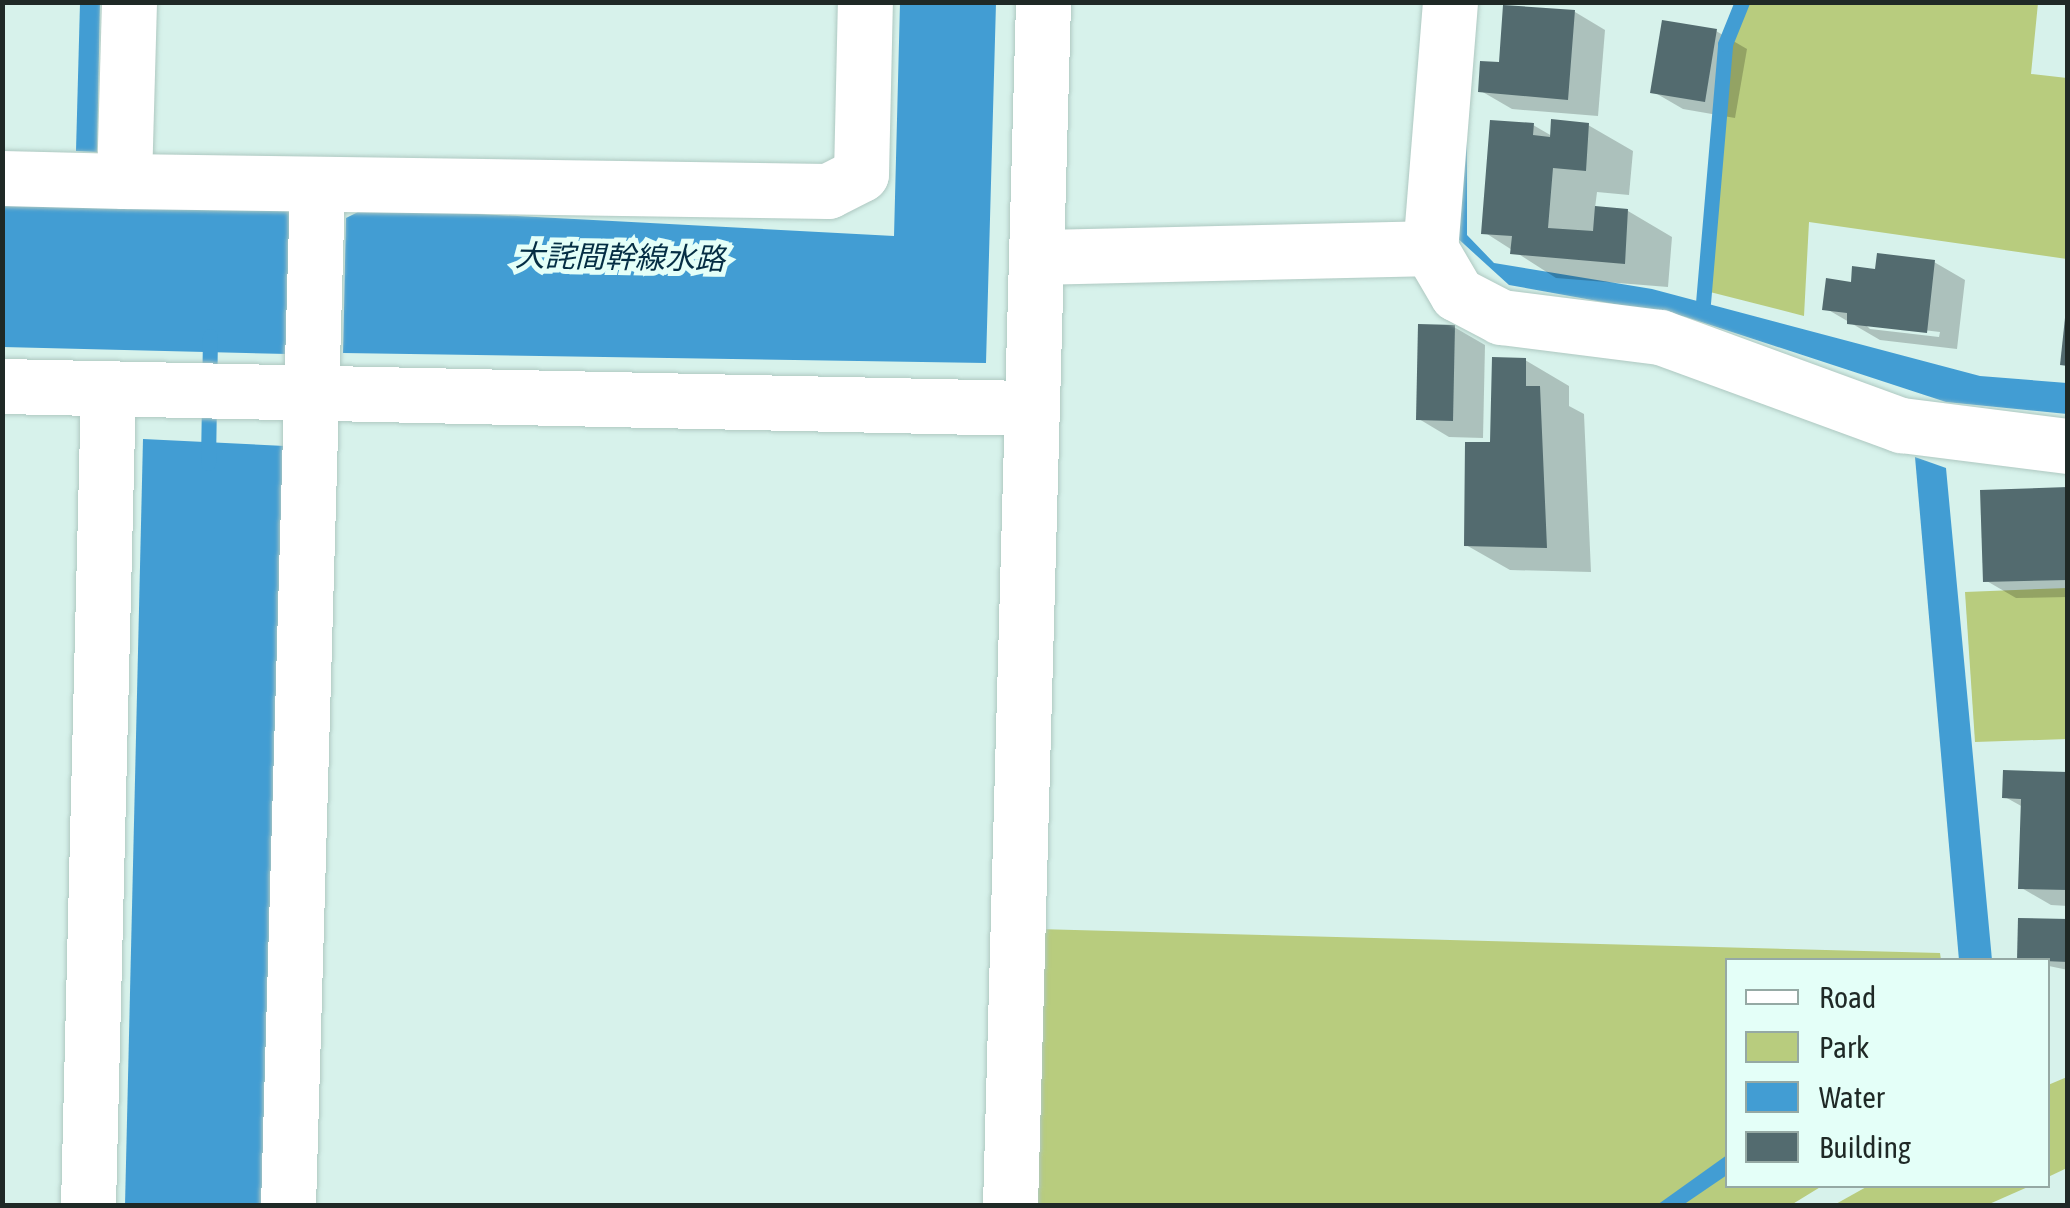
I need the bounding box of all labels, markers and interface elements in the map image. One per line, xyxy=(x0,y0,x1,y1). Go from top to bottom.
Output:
water label: 大詫間幹線水路 xyxy=(515,237,725,277)
legend xyxy=(1725,958,2050,1188)
text: Road xyxy=(1819,980,1876,1014)
text: Park xyxy=(1819,1030,1869,1064)
text: Water xyxy=(1819,1080,1885,1114)
text: Building xyxy=(1819,1130,1911,1164)

